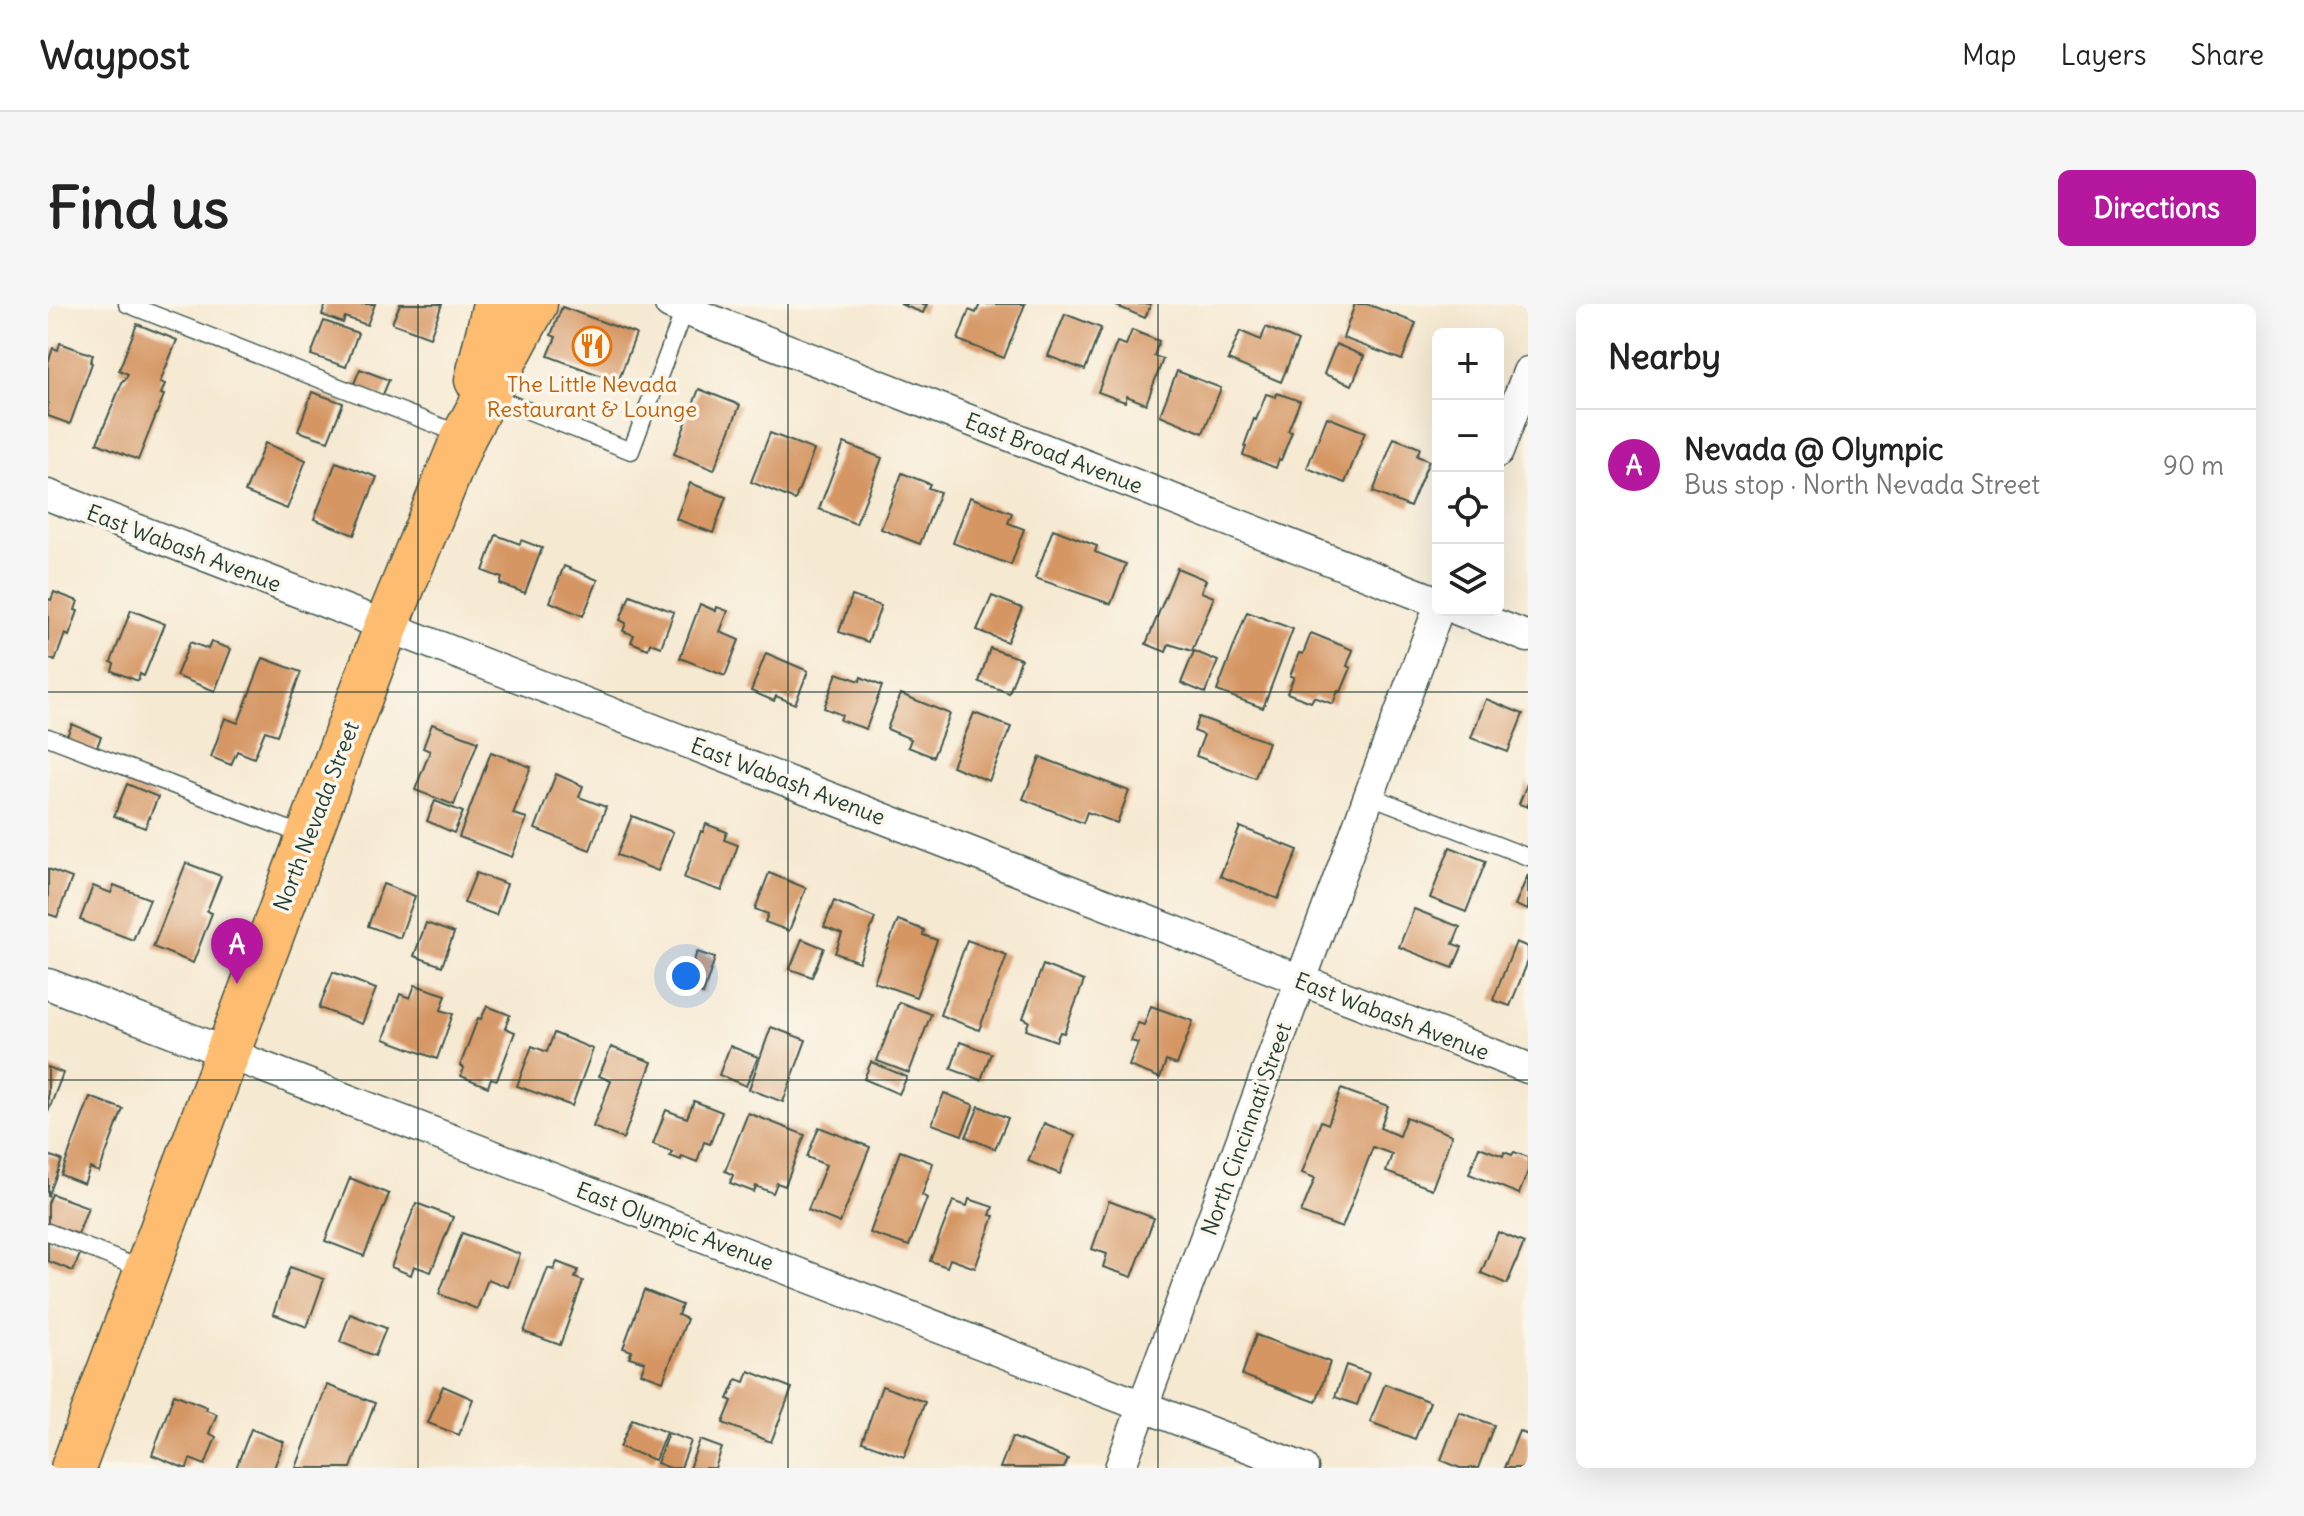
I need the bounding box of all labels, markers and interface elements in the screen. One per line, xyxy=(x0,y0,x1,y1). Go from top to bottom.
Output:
text: Waypost xyxy=(40,32,190,79)
text: Map xyxy=(1962,37,2017,73)
text: Layers xyxy=(2061,37,2147,73)
text: Share xyxy=(2191,37,2264,73)
button: Directions xyxy=(2058,170,2256,246)
text: Find us xyxy=(48,173,229,243)
restaurant icon: The Little Nevada Restaurant & Lounge xyxy=(571,325,613,367)
map controls xyxy=(1432,328,1504,616)
button: + xyxy=(1432,328,1504,400)
text: Nearby xyxy=(1608,335,1721,378)
place label: The Little Nevada Restaurant & Lounge xyxy=(487,370,697,423)
button: − xyxy=(1432,400,1504,472)
street label: East Broad Avenue xyxy=(961,406,1147,500)
text: Nevada @ Olympic xyxy=(1684,430,1944,468)
text: A xyxy=(1626,449,1642,482)
text: 90 m xyxy=(2163,449,2224,482)
text: Bus stop · North Nevada Street xyxy=(1684,468,2040,501)
button: locate xyxy=(1432,472,1504,544)
street label: East Wabash Avenue xyxy=(83,498,285,598)
button: layers xyxy=(1432,544,1504,616)
street label: North Nevada Street xyxy=(267,717,365,915)
street label: East Wabash Avenue xyxy=(687,731,889,831)
pin: A xyxy=(211,918,263,984)
your location xyxy=(666,956,706,996)
street label: East Wabash Avenue xyxy=(1291,966,1493,1066)
street label: North Cincinnati Street xyxy=(1194,1019,1298,1239)
street label: East Olympic Avenue xyxy=(572,1175,778,1277)

